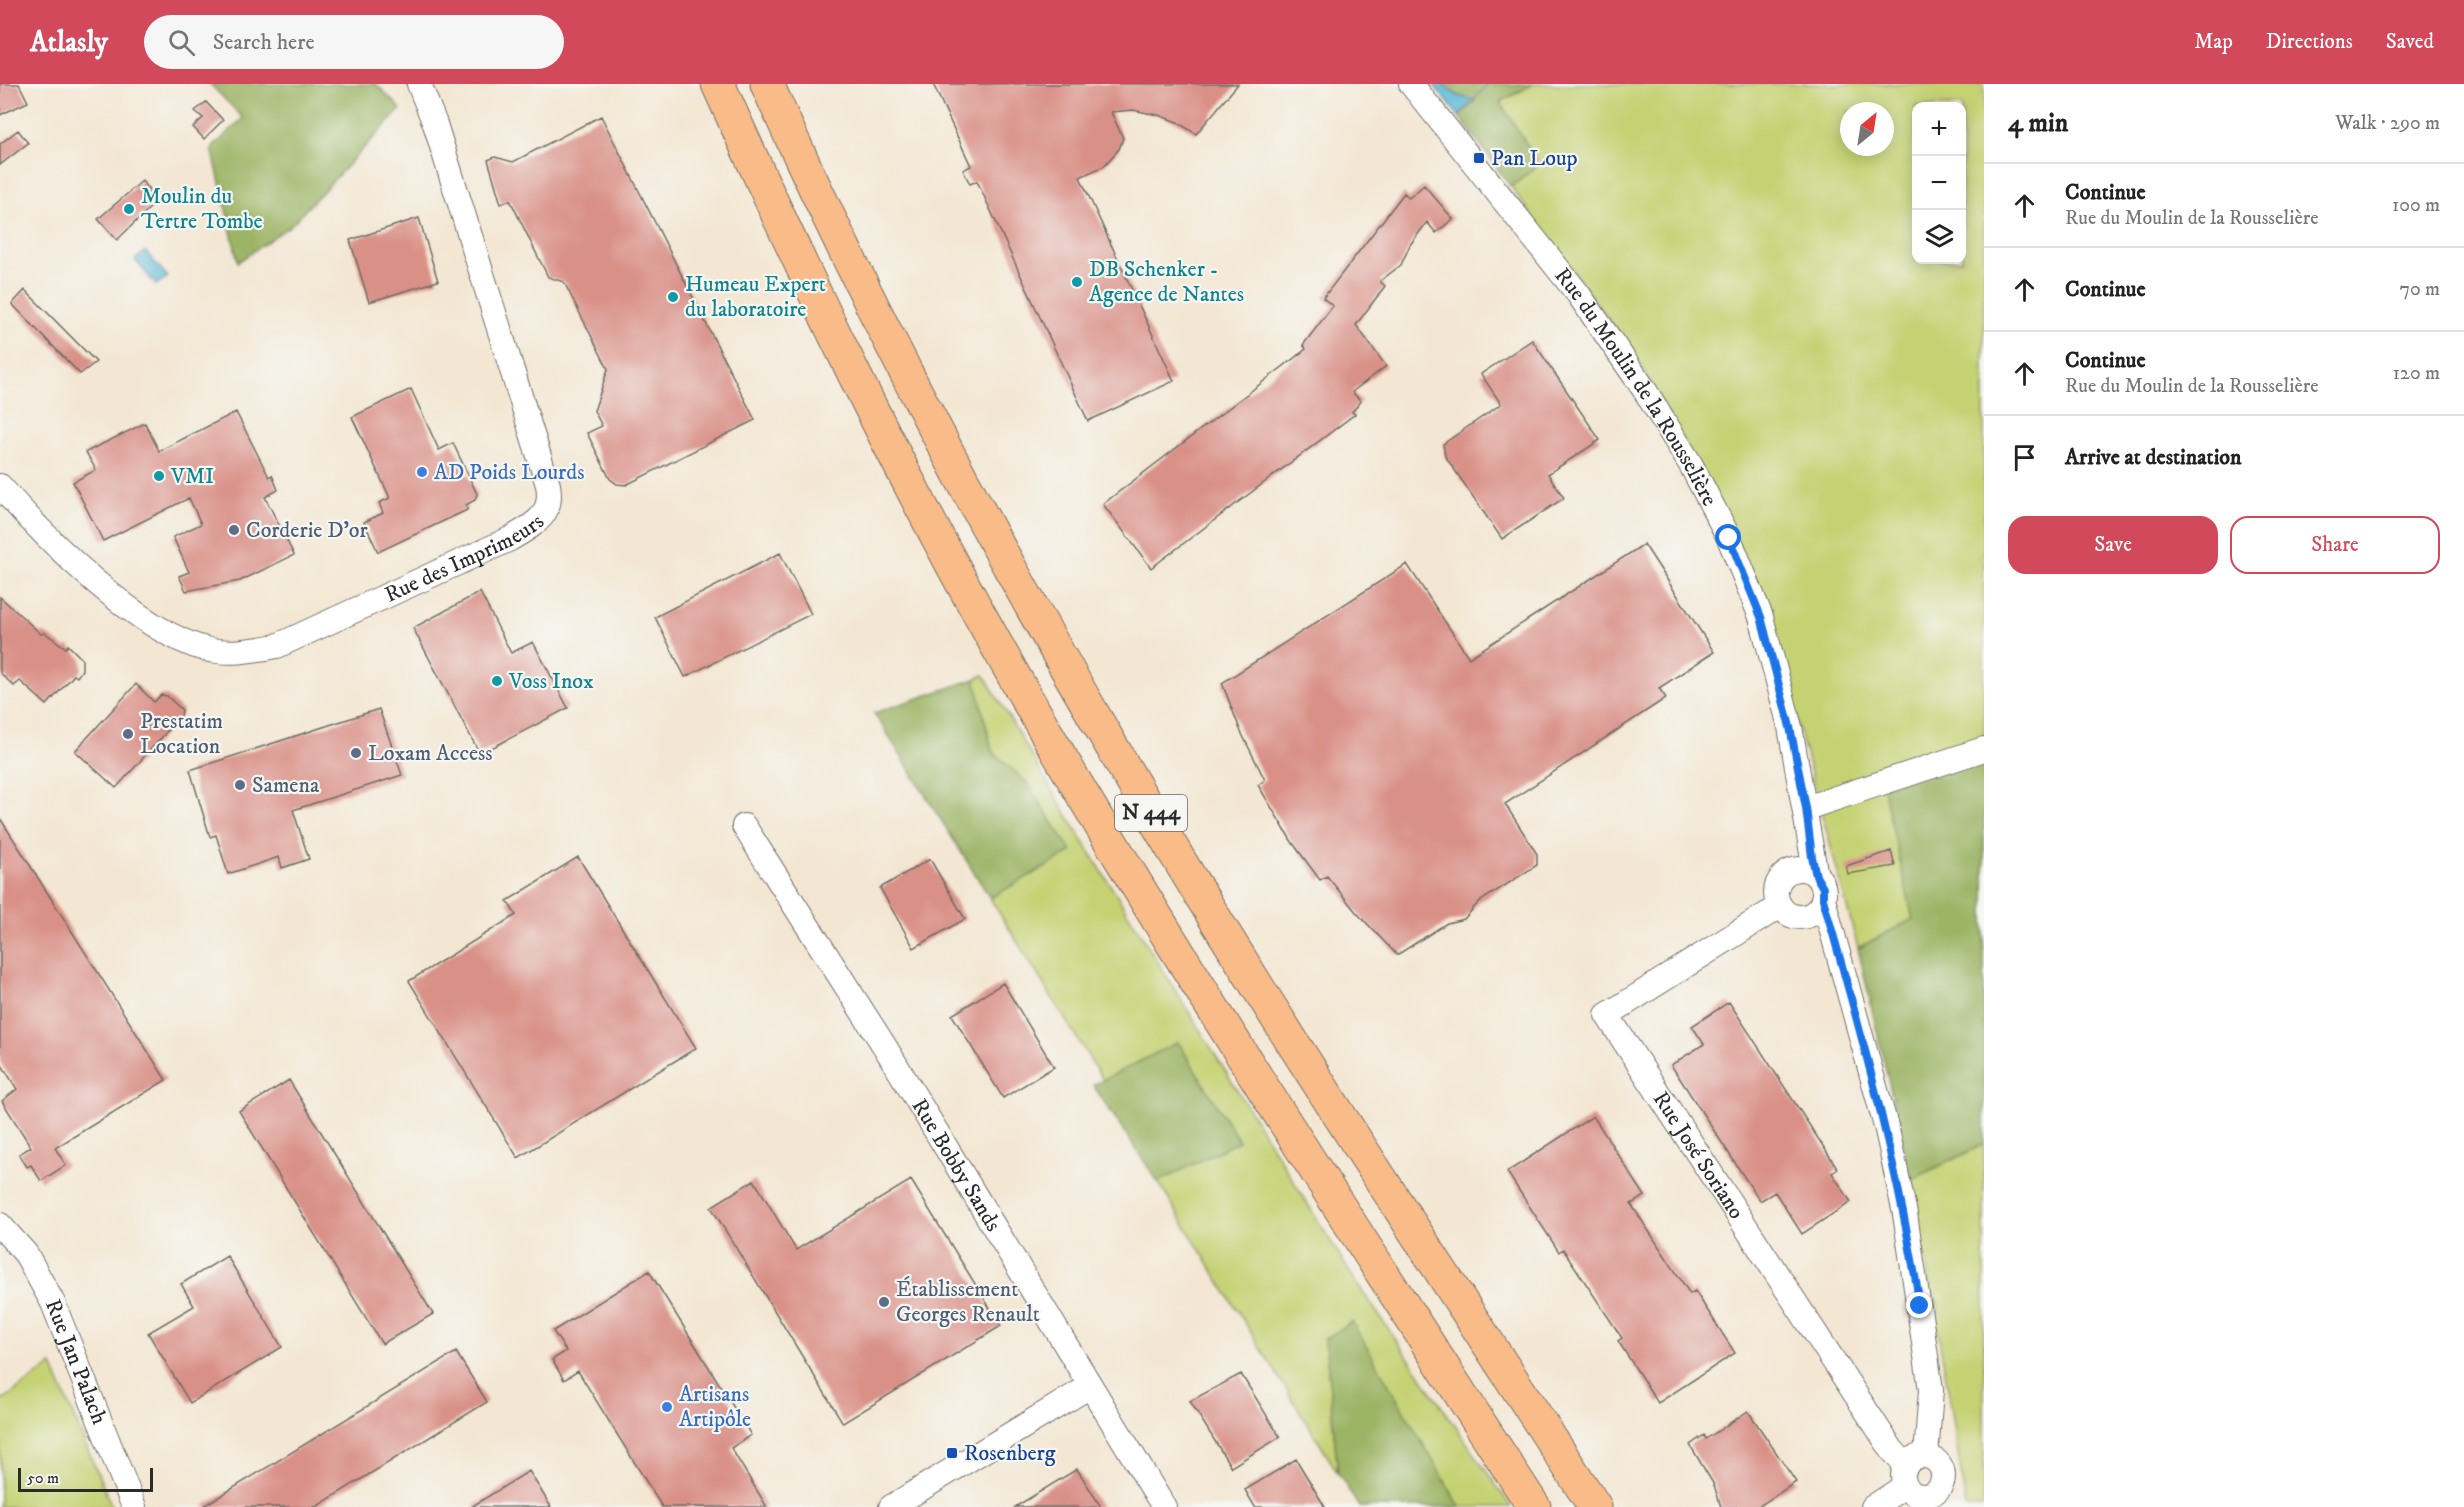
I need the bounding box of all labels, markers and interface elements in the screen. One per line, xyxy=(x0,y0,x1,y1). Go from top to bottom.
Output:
search box xyxy=(144,15,564,69)
text: Atlasly xyxy=(30,25,108,60)
icon: search xyxy=(165,26,198,59)
text: Search here xyxy=(213,29,315,56)
text: Map xyxy=(2194,29,2233,55)
text: Directions xyxy=(2266,29,2353,55)
text: Saved xyxy=(2386,29,2434,55)
north arrow xyxy=(1840,102,1894,156)
map controls xyxy=(1912,102,1966,264)
button: + xyxy=(1912,102,1966,156)
text: 4 min xyxy=(2008,107,2068,140)
text: Walk · 290 m xyxy=(2335,111,2440,136)
place label: Pan Loup xyxy=(1491,145,1578,172)
marker: Pan Loup xyxy=(1472,151,1486,165)
button: − xyxy=(1912,156,1966,210)
text: Continue xyxy=(2065,179,2146,206)
place label: Moulin du Tertre Tombe xyxy=(141,183,263,235)
icon: ahead xyxy=(2008,189,2041,222)
text: 100 m xyxy=(2392,193,2440,218)
marker: Moulin du Tertre Tombe xyxy=(122,202,136,216)
text: Rue du Moulin de la Rousselière xyxy=(2065,206,2318,231)
button: layers xyxy=(1912,210,1966,264)
place label: DB Schenker - Agence de Nantes xyxy=(1089,256,1244,308)
street label: Rue du Moulin de la Rousselière xyxy=(1549,262,1723,510)
place label: Humeau Expert du laboratoire xyxy=(685,271,826,323)
icon: ahead xyxy=(2008,273,2041,306)
marker: DB Schenker - Agence de Nantes xyxy=(1070,275,1084,289)
text: Continue xyxy=(2065,276,2146,303)
text: 70 m xyxy=(2399,277,2440,302)
marker: Humeau Expert du laboratoire xyxy=(666,290,680,304)
text: Continue xyxy=(2065,347,2146,374)
icon: ahead xyxy=(2008,357,2041,390)
text: 120 m xyxy=(2393,361,2440,386)
text: Rue du Moulin de la Rousselière xyxy=(2065,374,2318,399)
icon: arrive xyxy=(2008,441,2041,474)
text: Arrive at destination xyxy=(2065,444,2242,471)
place label: AD Poids Lourds xyxy=(434,459,585,486)
place label: VMI xyxy=(170,463,214,490)
marker: AD Poids Lourds xyxy=(415,465,429,479)
marker: VMI xyxy=(152,469,166,483)
street label: Rue des Imprimeurs xyxy=(380,508,550,608)
button: Save xyxy=(2008,516,2218,574)
button: Share xyxy=(2230,516,2440,574)
place label: Corderie D'or xyxy=(246,517,368,544)
marker: Corderie D'or xyxy=(227,523,241,537)
route start xyxy=(1715,524,1741,550)
place label: Voss Inox xyxy=(508,668,594,695)
marker: Voss Inox xyxy=(490,674,504,688)
place label: Prestatim Location xyxy=(140,708,223,760)
marker: Prestatim Location xyxy=(121,727,135,741)
place label: Loxam Access xyxy=(368,740,493,767)
marker: Loxam Access xyxy=(349,746,363,760)
place label: Samena xyxy=(252,772,320,799)
marker: Samena xyxy=(233,778,247,792)
road number: N 444 xyxy=(1115,795,1187,831)
street label: Rue José Soriano xyxy=(1647,1086,1750,1224)
street label: Rue Bobby Sands xyxy=(906,1094,1007,1236)
place label: Établissement Georges Renault xyxy=(896,1276,1040,1328)
route end xyxy=(1906,1292,1932,1318)
street label: Rue Jan Palach xyxy=(39,1295,113,1428)
marker: Établissement Georges Renault xyxy=(877,1295,891,1309)
place label: Artisans Artipôle xyxy=(679,1381,751,1433)
marker: Artisans Artipôle xyxy=(660,1400,674,1414)
place label: Rosenberg xyxy=(964,1440,1056,1467)
marker: Rosenberg xyxy=(945,1446,959,1460)
scale bar xyxy=(18,1465,153,1492)
text: 50 m xyxy=(27,1468,59,1488)

